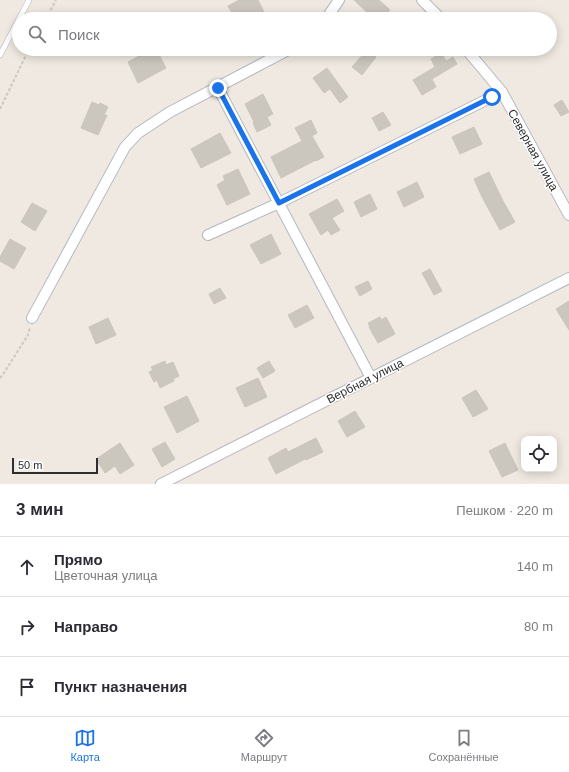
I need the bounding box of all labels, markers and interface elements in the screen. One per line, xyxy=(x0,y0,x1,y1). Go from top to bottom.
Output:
search box xyxy=(12,12,557,56)
icon: search xyxy=(26,23,48,45)
text: Поиск xyxy=(58,26,100,43)
route end xyxy=(209,79,227,97)
route start xyxy=(483,88,501,106)
street label: Северная улица xyxy=(505,107,561,193)
street label: Вербная улица xyxy=(324,355,406,406)
map controls xyxy=(521,436,557,472)
button: locate xyxy=(521,436,557,472)
scale bar xyxy=(12,456,98,475)
text: 50 m xyxy=(18,459,42,471)
text: 3 мин xyxy=(16,500,63,519)
text: Пешком · 220 m xyxy=(456,503,553,518)
text: Прямо xyxy=(54,551,103,568)
icon: ahead xyxy=(16,556,38,578)
text: 140 m xyxy=(517,559,553,574)
text: Цветочная улица xyxy=(54,568,158,583)
icon: right xyxy=(16,616,38,638)
text: Направо xyxy=(54,618,118,635)
text: 80 m xyxy=(524,619,553,634)
icon: arrive xyxy=(16,676,38,698)
text: Пункт назначения xyxy=(54,678,187,695)
tab: Карта xyxy=(70,727,100,763)
tab: Маршрут xyxy=(241,727,288,763)
tab: Сохранённые xyxy=(429,727,499,763)

